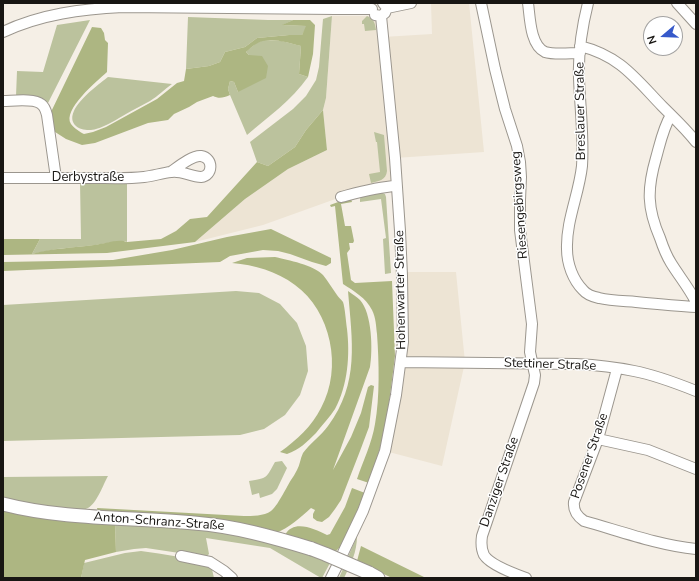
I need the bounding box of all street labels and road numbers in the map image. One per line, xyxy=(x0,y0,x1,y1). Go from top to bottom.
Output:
street label: Breslauer Straße xyxy=(572,62,590,160)
street label: Riesengebirgsweg xyxy=(508,151,532,259)
street label: Derbystraße xyxy=(52,170,124,186)
street label: Hohenwarter Straße xyxy=(392,230,410,350)
street label: Stettiner Straße xyxy=(503,356,597,374)
street label: Posener Straße xyxy=(568,411,612,501)
street label: Danziger Straße xyxy=(477,435,523,529)
street label: Anton-Schranz-Straße xyxy=(93,510,225,534)

